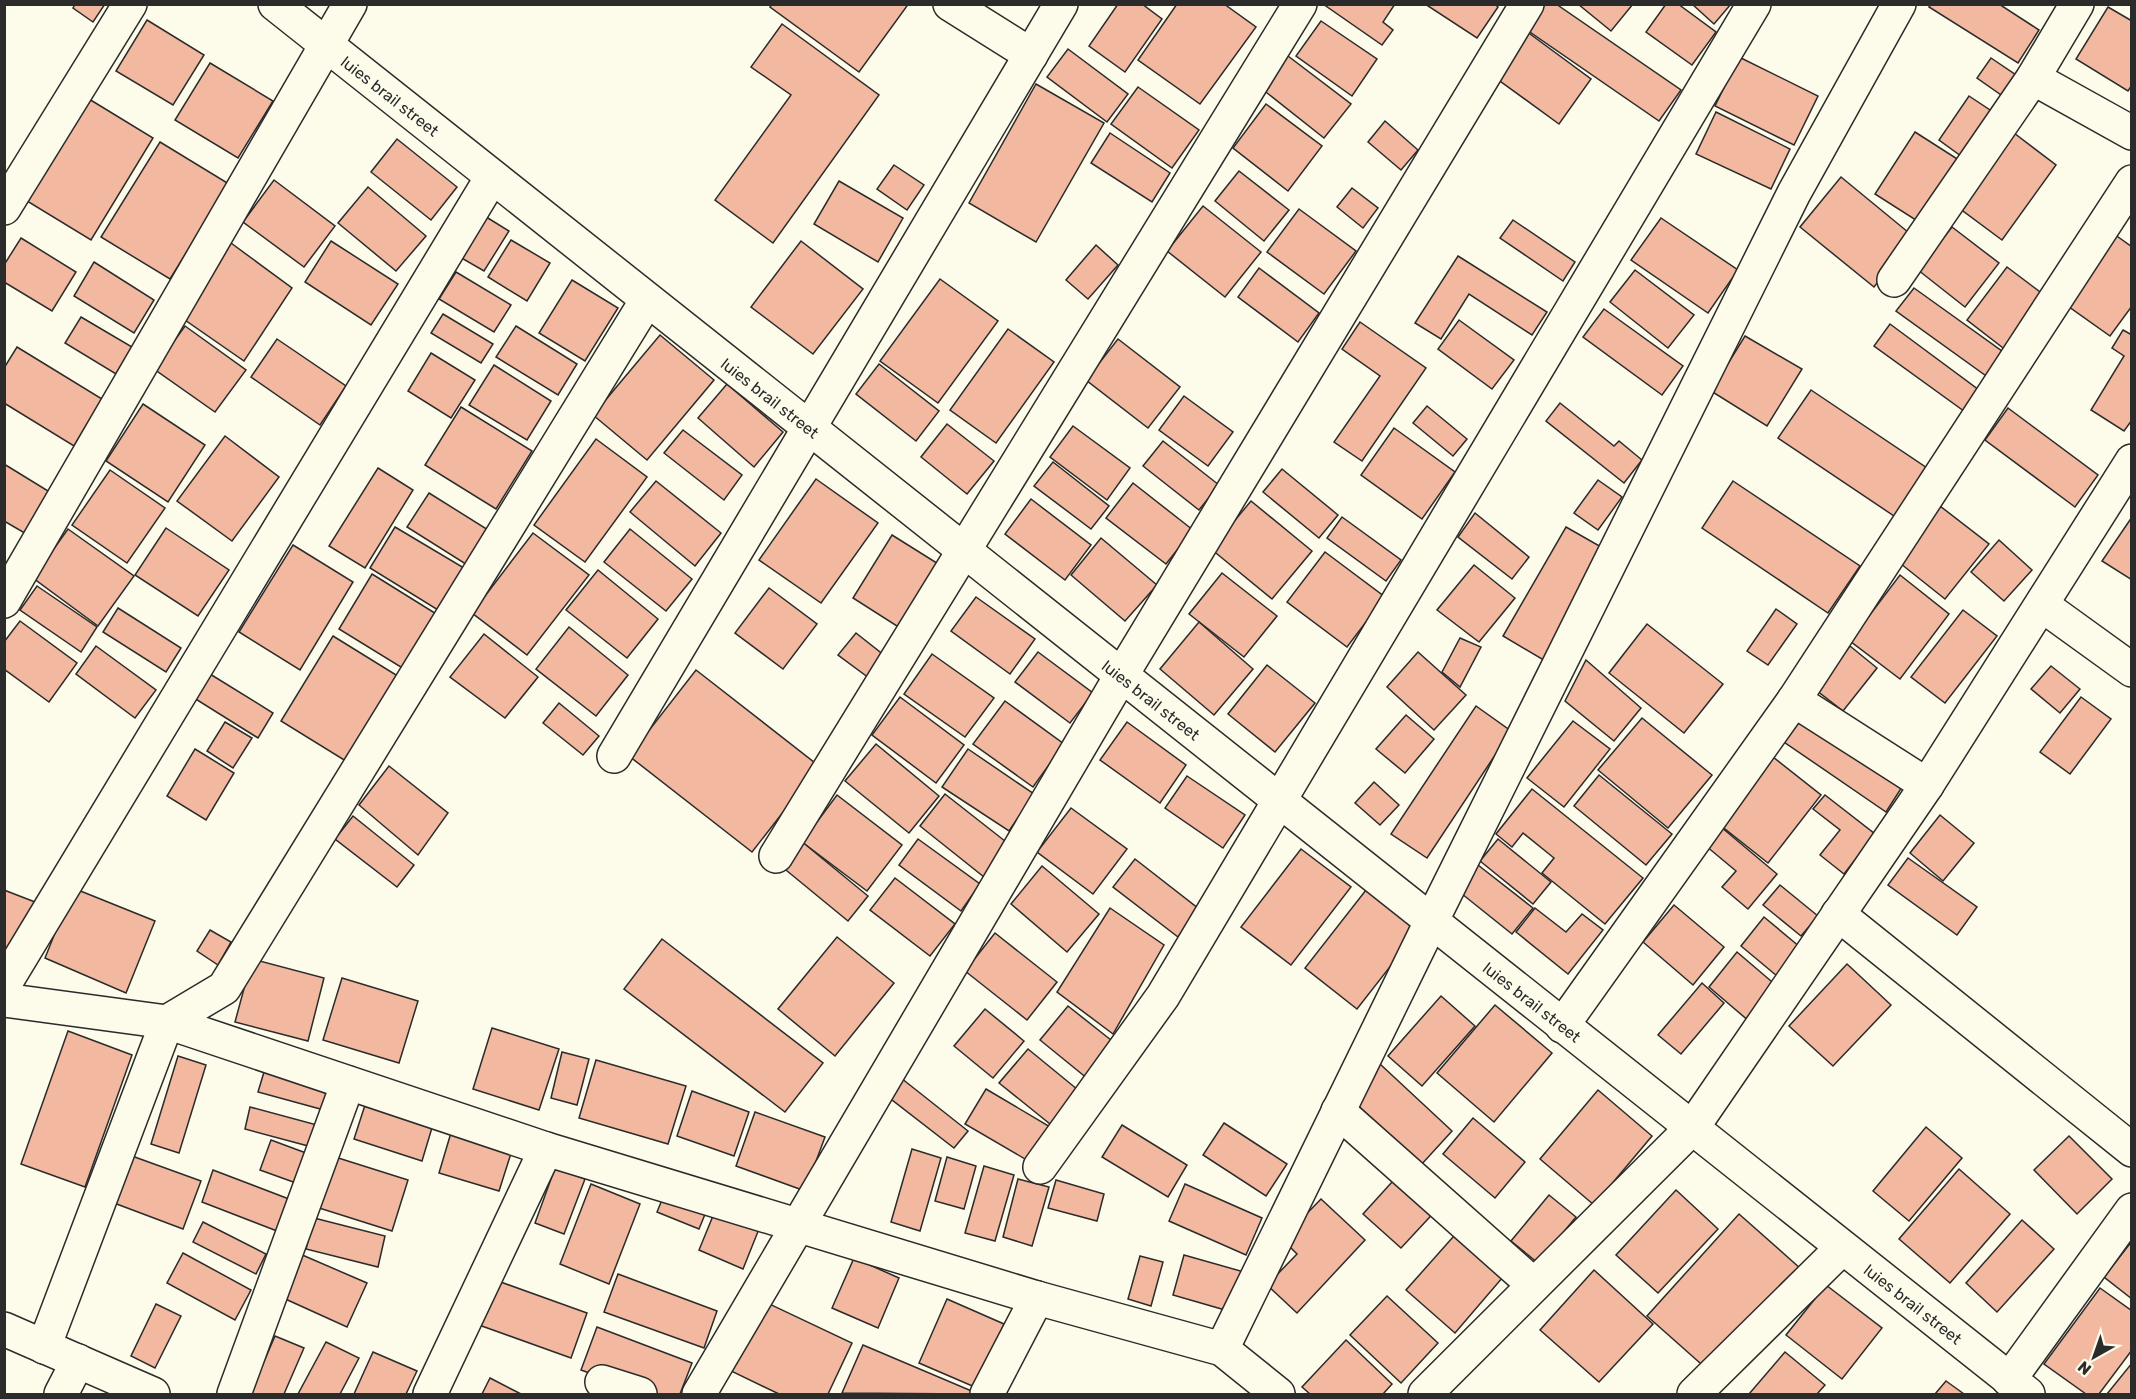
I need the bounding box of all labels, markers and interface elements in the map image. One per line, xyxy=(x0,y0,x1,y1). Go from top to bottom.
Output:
street label: luies brail street xyxy=(337,52,442,140)
street label: luies brail street xyxy=(717,354,822,442)
street label: luies brail street xyxy=(1098,656,1203,744)
street label: luies brail street xyxy=(1479,958,1584,1046)
street label: luies brail street xyxy=(1860,1260,1965,1348)
north arrow xyxy=(2064,1327,2124,1387)
text: N xyxy=(2074,1357,2095,1379)

